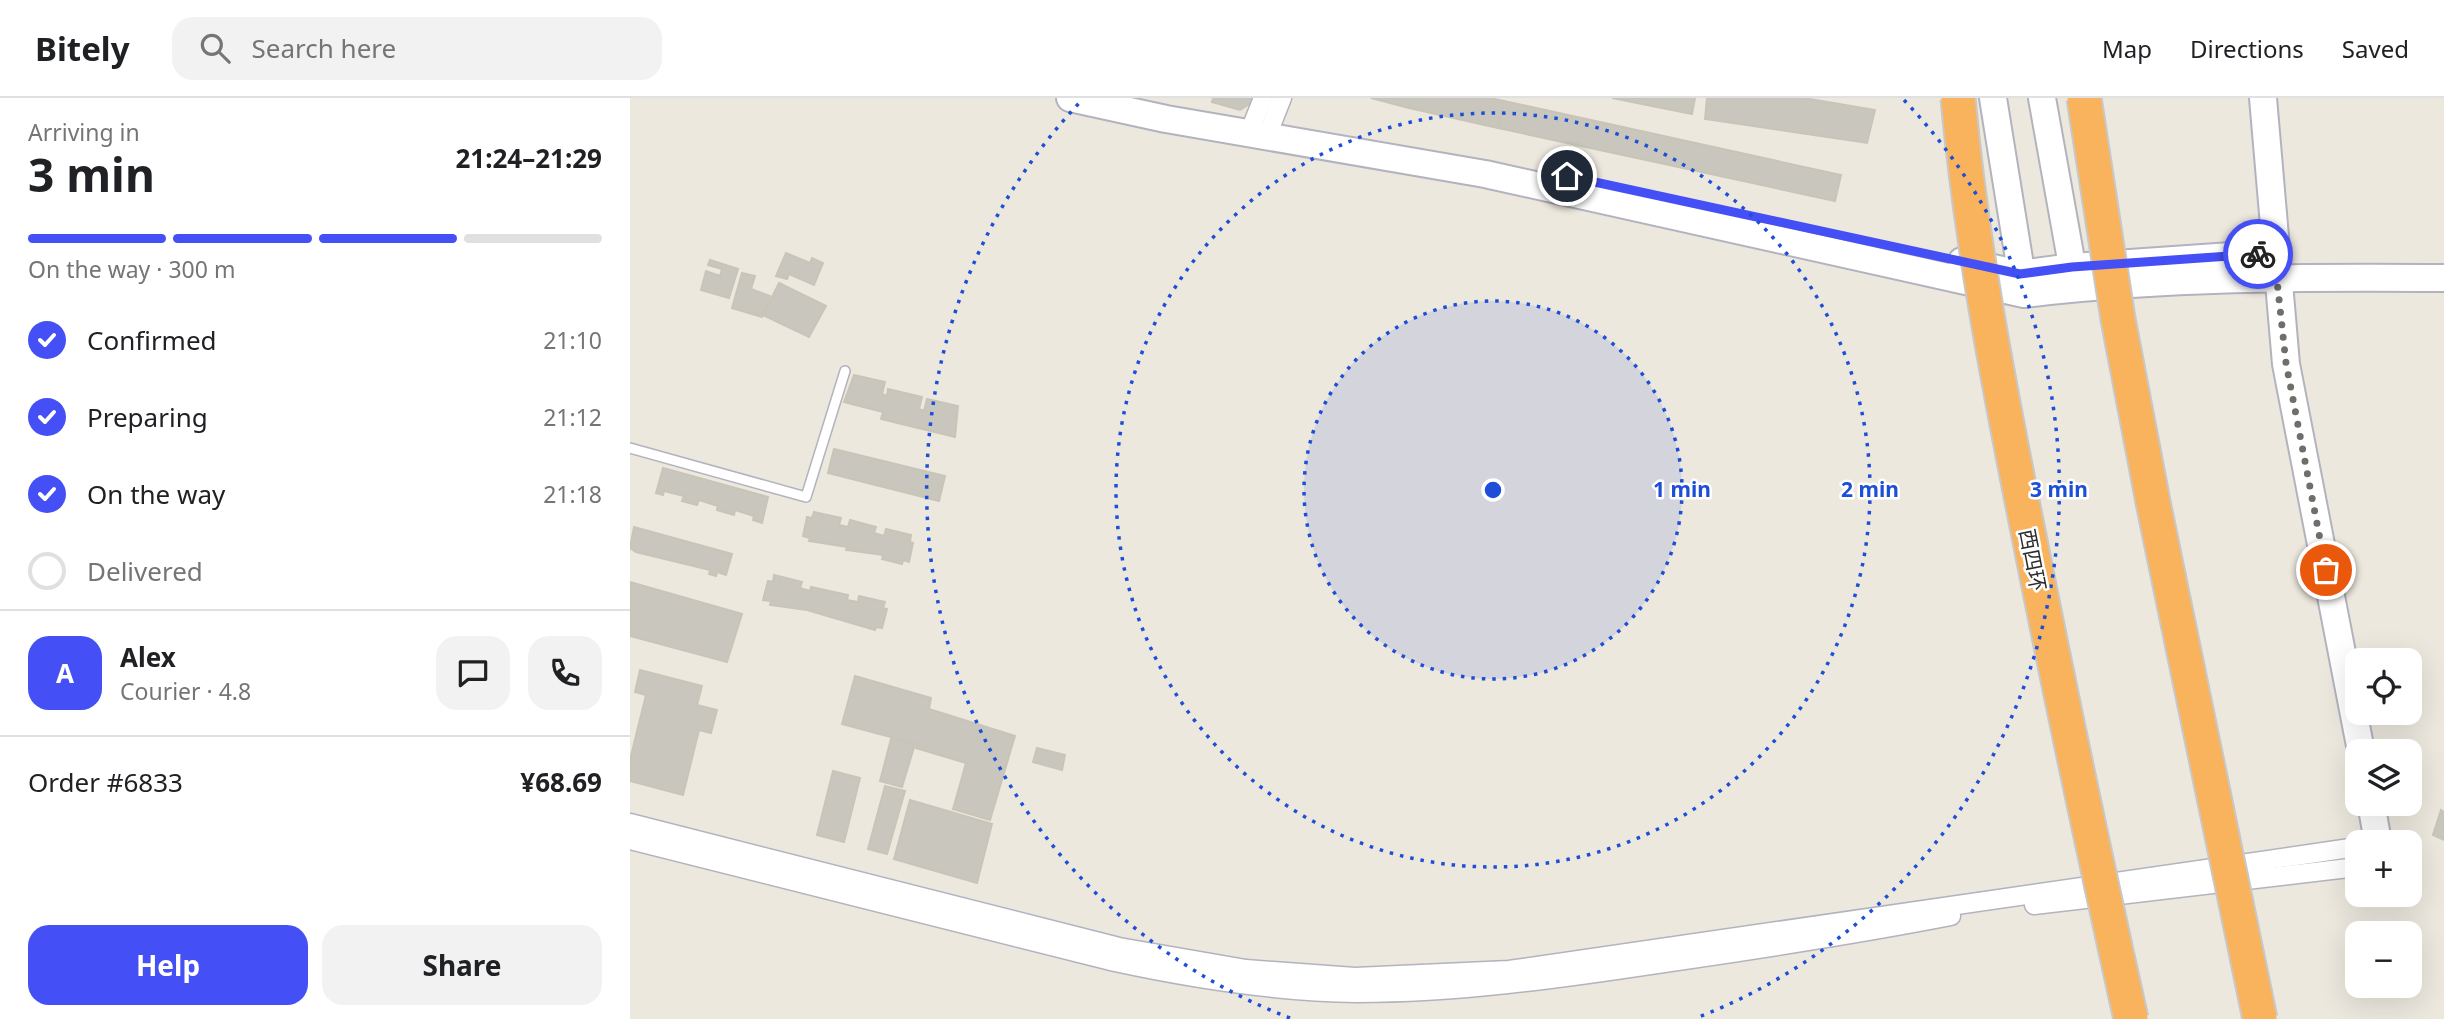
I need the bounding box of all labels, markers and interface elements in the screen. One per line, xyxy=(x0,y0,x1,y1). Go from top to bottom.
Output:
search box xyxy=(172,17,662,80)
text: Bitely xyxy=(35,26,130,71)
icon: search xyxy=(196,29,234,67)
text: Search here xyxy=(252,30,396,66)
text: Map xyxy=(2102,32,2152,65)
text: Directions xyxy=(2190,32,2304,65)
text: Saved xyxy=(2342,32,2409,65)
text: Arriving in xyxy=(28,116,140,148)
text: 21:24–21:29 xyxy=(455,140,602,176)
text: 3 min xyxy=(28,143,155,205)
pin xyxy=(1537,146,1597,206)
icon: home xyxy=(1548,157,1586,195)
courier xyxy=(2223,219,2293,289)
icon: bike xyxy=(2239,235,2277,273)
text: On the way · 300 m xyxy=(28,253,235,285)
icon: check xyxy=(28,321,66,359)
text: Confirmed xyxy=(87,322,217,358)
text: 21:10 xyxy=(543,324,602,356)
icon: check xyxy=(28,398,66,436)
text: Preparing xyxy=(87,399,208,435)
text: 21:12 xyxy=(543,401,602,433)
icon: check xyxy=(28,475,66,513)
text: 1 min xyxy=(1653,475,1711,503)
text: 2 min xyxy=(1841,475,1899,503)
text: 3 min xyxy=(2030,475,2088,503)
text: On the way xyxy=(87,476,225,512)
text: 21:18 xyxy=(543,478,602,510)
centre of rings xyxy=(1481,478,1505,502)
street label: 西四环 xyxy=(2013,526,2053,594)
pin xyxy=(2296,540,2356,600)
icon: bag xyxy=(2307,551,2345,589)
text: Delivered xyxy=(87,553,203,589)
button: chat xyxy=(436,636,510,710)
button: phone xyxy=(528,636,602,710)
text: Alex xyxy=(120,639,176,675)
map controls xyxy=(2345,648,2422,998)
button: locate xyxy=(2345,648,2422,725)
text: A xyxy=(56,655,74,691)
text: Courier · 4.8 xyxy=(120,675,251,707)
button: layers xyxy=(2345,739,2422,816)
text: Order #6833 xyxy=(28,764,183,800)
text: ¥68.69 xyxy=(520,764,602,800)
button: + xyxy=(2345,830,2422,907)
button: − xyxy=(2345,921,2422,998)
button: Help xyxy=(28,925,308,1005)
button: Share xyxy=(322,925,602,1005)

